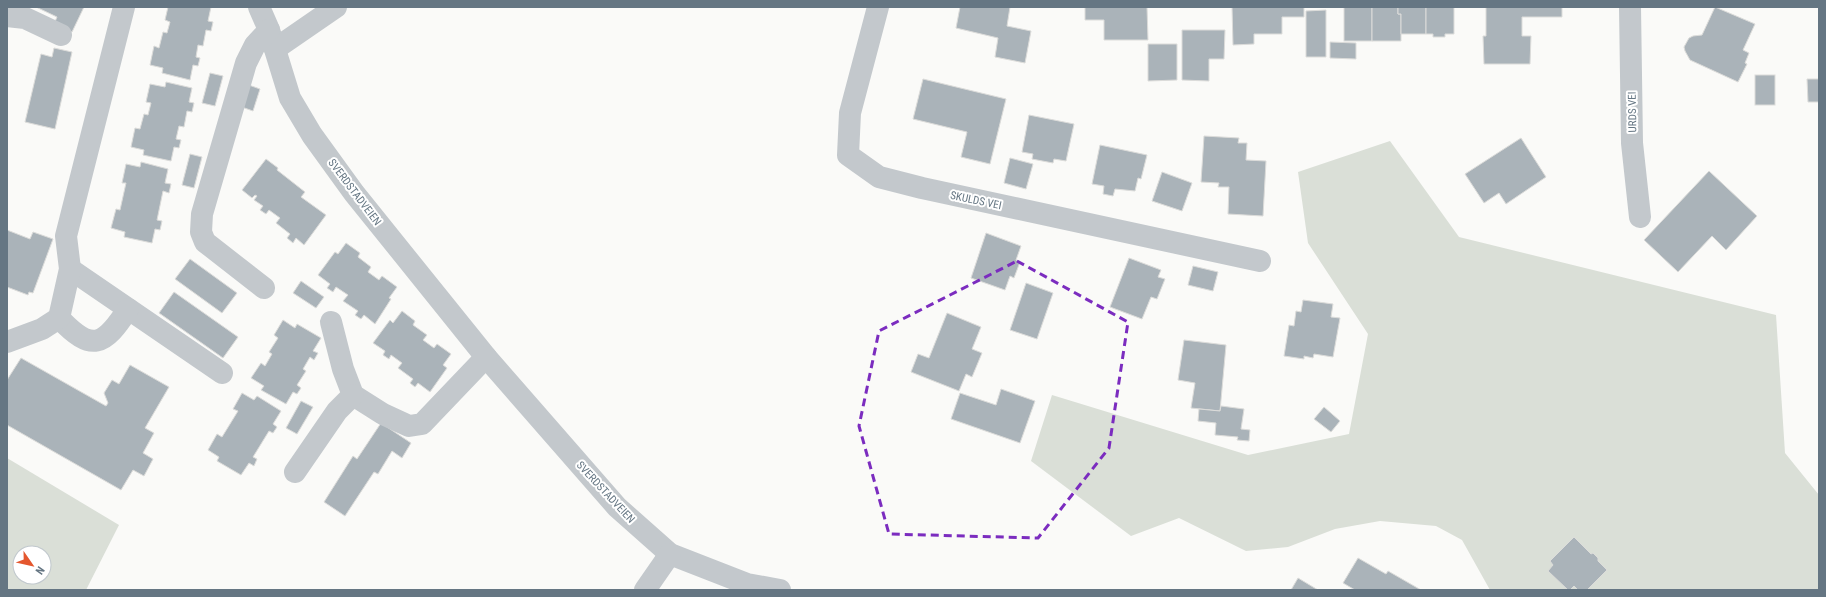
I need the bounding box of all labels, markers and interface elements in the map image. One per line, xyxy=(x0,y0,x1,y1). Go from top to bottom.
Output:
street label: URDS VEI xyxy=(1626,91,1639,133)
street label: SVERDSTADVEIEN xyxy=(325,157,384,228)
street label: SKULDS VEI xyxy=(949,189,1003,212)
street label: SVERDSTADVEIEN xyxy=(574,459,638,526)
north arrow xyxy=(12,545,52,585)
text: N xyxy=(32,564,47,577)

